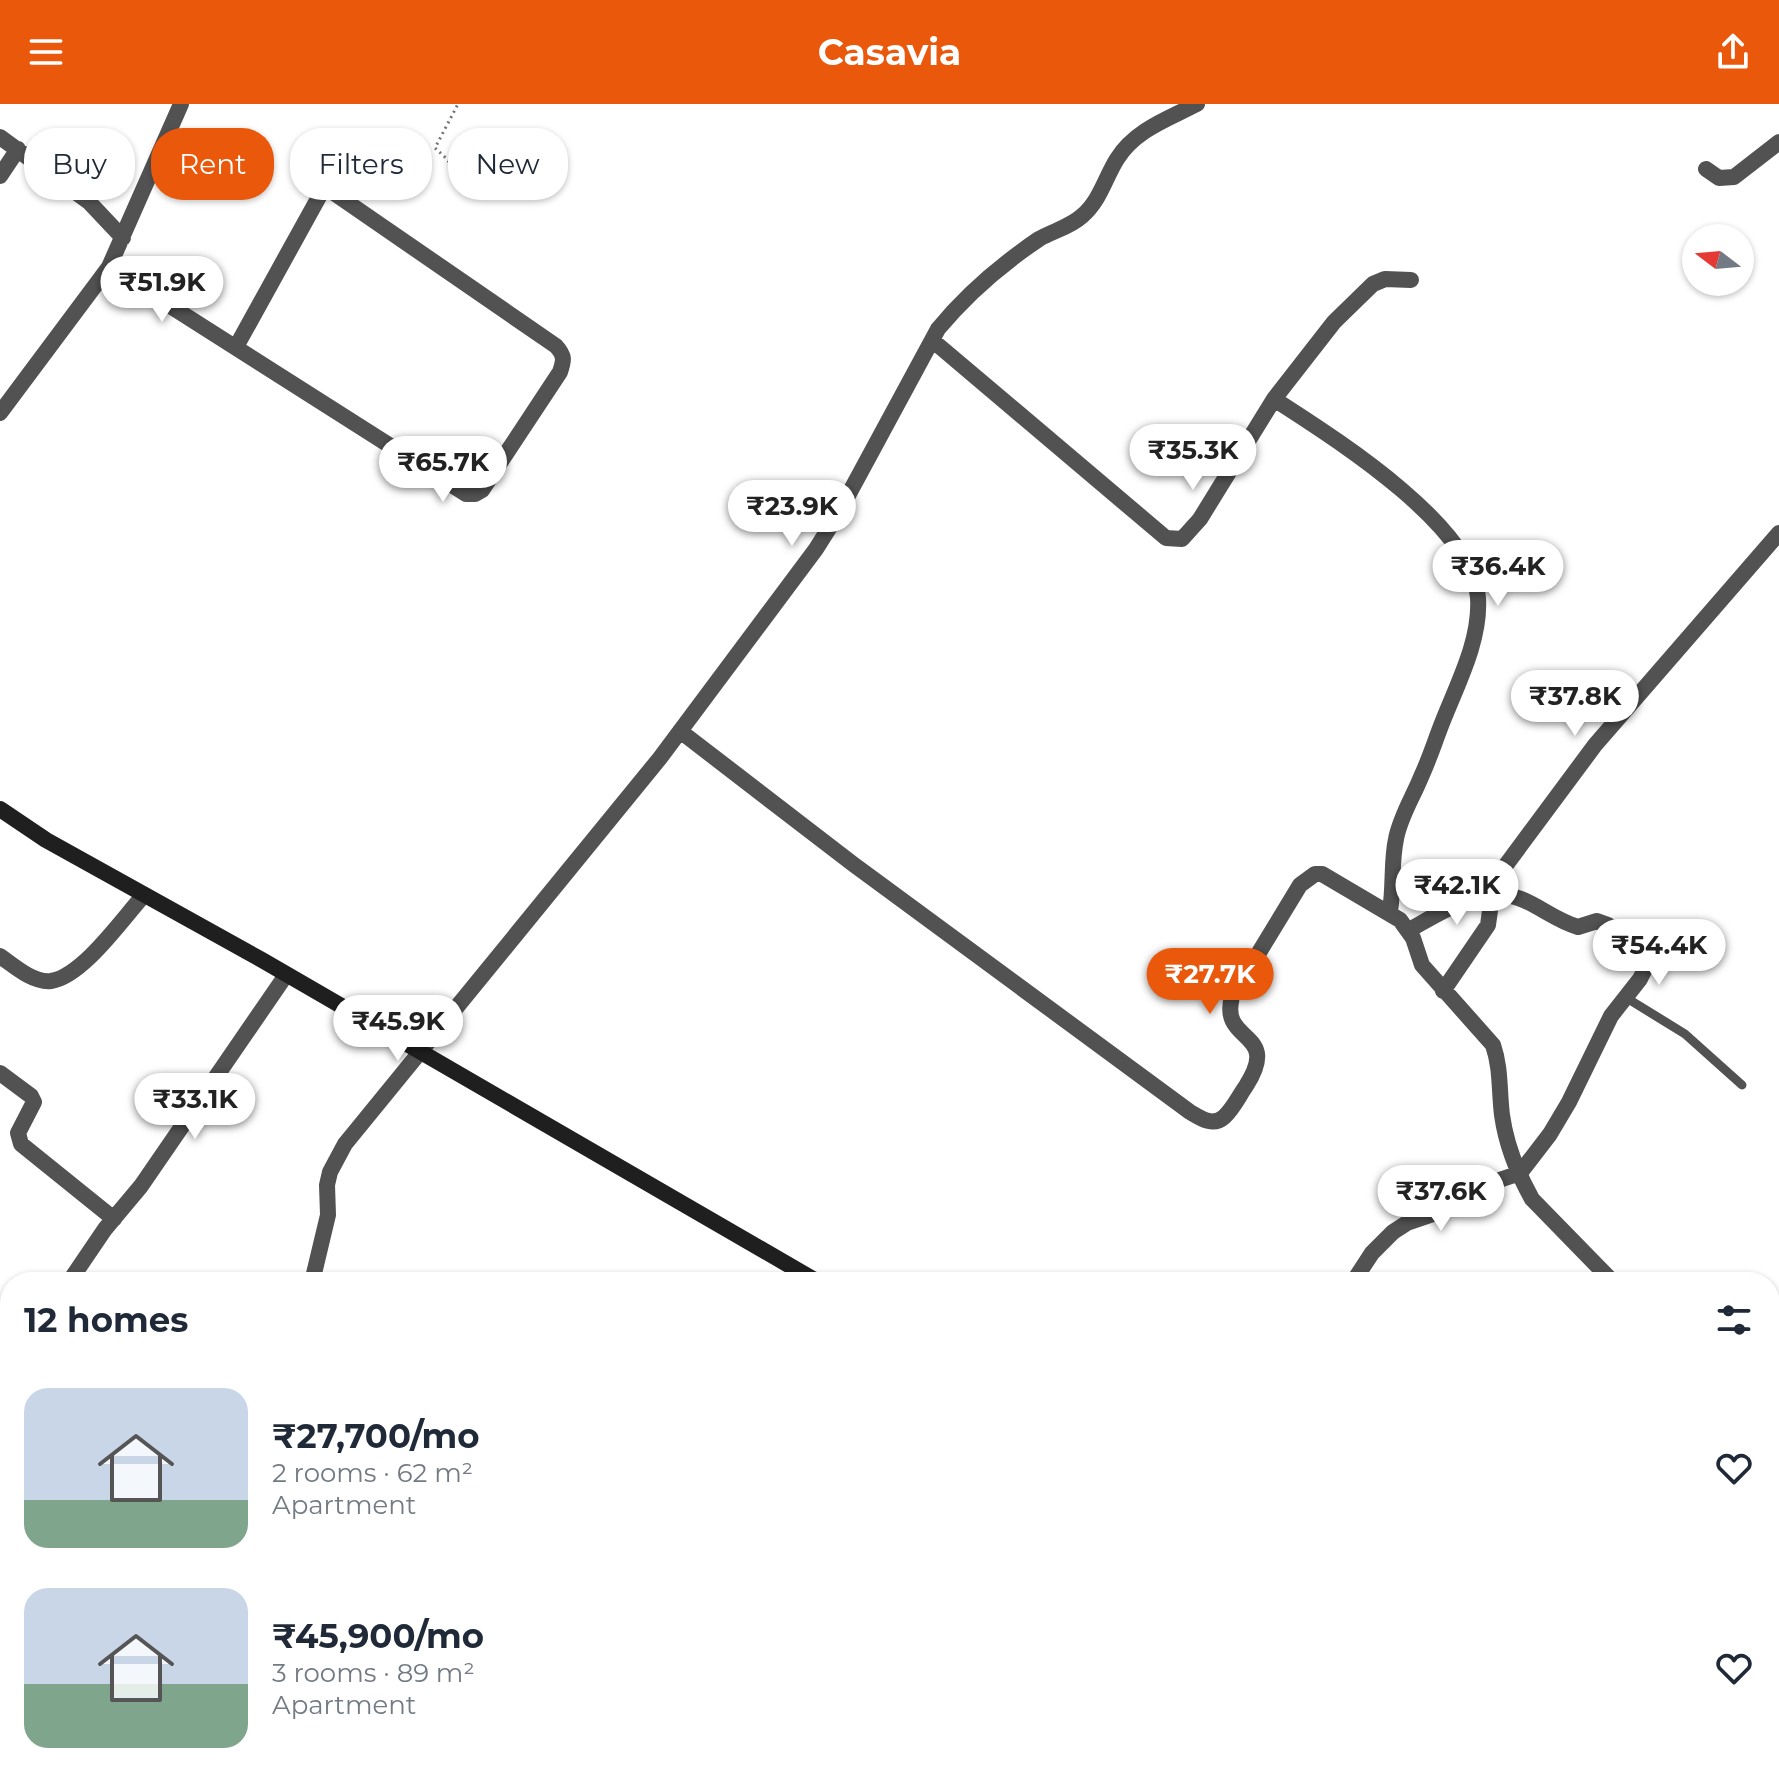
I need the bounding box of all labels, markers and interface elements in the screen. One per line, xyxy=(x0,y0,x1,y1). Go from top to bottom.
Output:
icon: menu xyxy=(24,30,68,74)
text: Casavia xyxy=(818,30,961,74)
icon: share xyxy=(1711,30,1755,74)
chip: Buy xyxy=(24,128,135,200)
chip: Rent xyxy=(151,128,274,200)
chip: Filters xyxy=(290,128,432,200)
chip: New xyxy=(448,128,568,200)
north arrow xyxy=(1682,224,1754,296)
map controls xyxy=(1682,224,1754,296)
pin: ₹51.9K xyxy=(97,256,227,324)
text: ₹51.9K xyxy=(118,266,206,298)
pin: ₹35.3K xyxy=(1128,424,1258,492)
text: ₹35.3K xyxy=(1147,434,1239,466)
pin: ₹65.7K xyxy=(378,436,508,504)
text: ₹65.7K xyxy=(397,446,489,478)
pin: ₹23.9K xyxy=(727,480,857,548)
text: ₹23.9K xyxy=(746,490,838,522)
pin: ₹36.4K xyxy=(1433,540,1563,608)
text: ₹36.4K xyxy=(1451,550,1546,582)
pin: ₹37.8K xyxy=(1510,670,1640,738)
text: ₹37.8K xyxy=(1529,680,1621,712)
pin: ₹42.1K xyxy=(1392,859,1522,927)
text: ₹42.1K xyxy=(1413,869,1501,901)
pin: ₹54.4K xyxy=(1594,919,1724,987)
text: ₹54.4K xyxy=(1611,929,1707,961)
pin: ₹27.7K xyxy=(1145,948,1275,1016)
text: ₹27.7K xyxy=(1165,958,1255,990)
pin: ₹45.9K xyxy=(333,995,463,1063)
text: ₹45.9K xyxy=(351,1005,445,1037)
pin: ₹33.1K xyxy=(130,1073,260,1141)
text: ₹33.1K xyxy=(152,1083,238,1115)
pin: ₹37.6K xyxy=(1376,1165,1506,1233)
text: ₹37.6K xyxy=(1395,1175,1487,1207)
icon: filters xyxy=(1712,1298,1756,1342)
text: 12 homes xyxy=(24,1299,188,1341)
text: ₹27,700/mo xyxy=(272,1415,480,1457)
icon: home xyxy=(88,1420,184,1516)
icon: heart xyxy=(1712,1446,1756,1490)
text: 2 rooms · 62 m² xyxy=(272,1457,473,1489)
text: Apartment xyxy=(272,1489,416,1521)
text: ₹45,900/mo xyxy=(272,1615,484,1657)
icon: home xyxy=(88,1620,184,1716)
icon: heart xyxy=(1712,1646,1756,1690)
text: 3 rooms · 89 m² xyxy=(272,1657,475,1689)
text: Apartment xyxy=(272,1689,416,1721)

